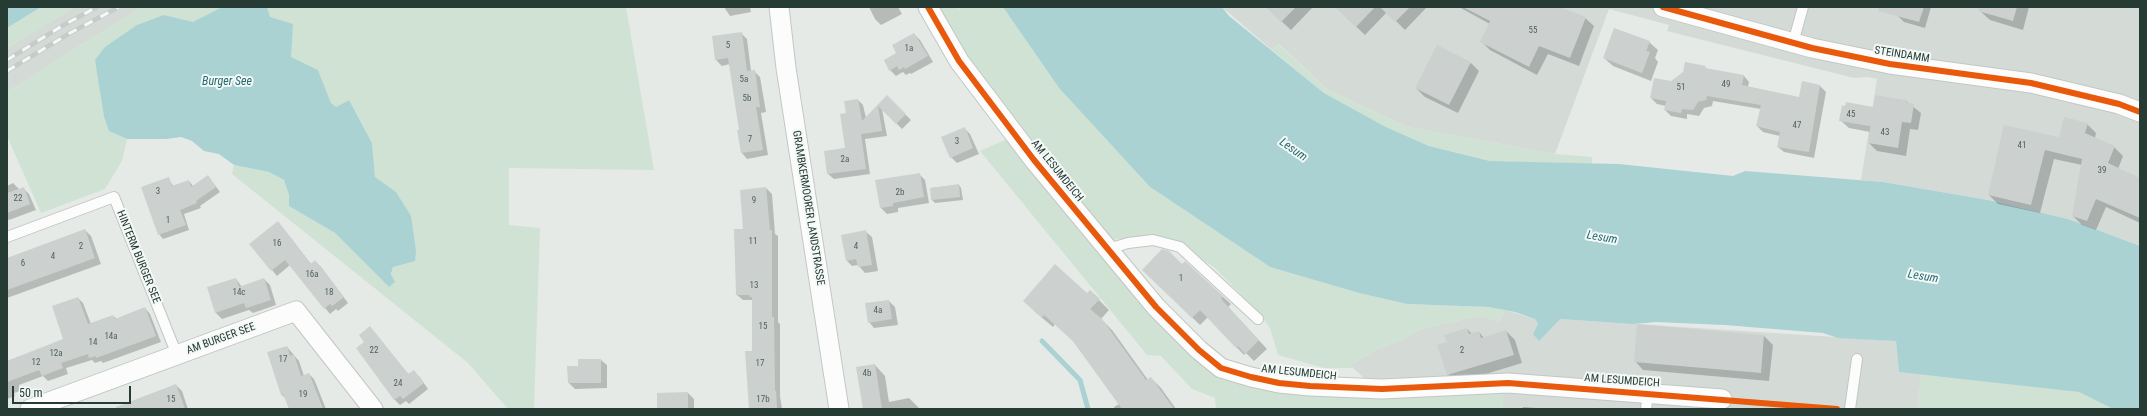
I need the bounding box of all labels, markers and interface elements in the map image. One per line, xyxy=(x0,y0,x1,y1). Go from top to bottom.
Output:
house number: 55 xyxy=(1529,26,1537,36)
house number: 5 xyxy=(726,41,730,51)
house number: 1a xyxy=(905,44,913,54)
street label: STEINDAMM xyxy=(1874,44,1930,66)
water label: Burger See xyxy=(202,75,252,89)
house number: 5a xyxy=(740,75,748,85)
house number: 49 xyxy=(1722,80,1730,90)
house number: 51 xyxy=(1677,83,1685,93)
house number: 5b xyxy=(743,94,751,104)
house number: 45 xyxy=(1847,110,1855,120)
house number: 47 xyxy=(1793,121,1801,131)
house number: 43 xyxy=(1881,128,1889,138)
street label: GRAMBKERMOORER LANDSTRASSE xyxy=(789,130,827,286)
house number: 7 xyxy=(748,135,752,145)
water label: Lesum xyxy=(1276,135,1310,165)
house number: 3 xyxy=(955,137,959,147)
street label: AM LESUMDEICH xyxy=(1028,137,1086,205)
house number: 41 xyxy=(2018,141,2026,151)
house number: 2a xyxy=(841,155,849,165)
house number: 39 xyxy=(2098,166,2106,176)
house number: 3 xyxy=(156,187,160,197)
house number: 2b xyxy=(896,188,904,198)
house number: 22 xyxy=(14,194,22,204)
house number: 9 xyxy=(752,196,756,206)
street label: HINTERM BURGER SEE xyxy=(113,209,163,305)
house number: 1 xyxy=(166,216,170,226)
water label: Lesum xyxy=(1586,228,1618,248)
house number: 11 xyxy=(749,237,757,247)
house number: 16 xyxy=(273,239,281,249)
house number: 2 xyxy=(79,242,83,252)
house number: 4 xyxy=(854,242,858,252)
house number: 4 xyxy=(51,252,55,262)
house number: 6 xyxy=(21,259,25,269)
water label: Lesum xyxy=(1907,267,1939,287)
house number: 16a xyxy=(305,270,319,280)
house number: 1 xyxy=(1179,274,1183,284)
house number: 13 xyxy=(750,281,758,291)
house number: 14c xyxy=(232,288,246,298)
house number: 18 xyxy=(325,288,333,298)
house number: 4a xyxy=(874,306,882,316)
street label: AM BURGER SEE xyxy=(185,320,257,358)
house number: 15 xyxy=(759,322,767,332)
house number: 14a xyxy=(104,332,118,342)
house number: 14 xyxy=(89,338,97,348)
house number: 22 xyxy=(370,346,378,356)
house number: 2 xyxy=(1460,346,1464,356)
house number: 12a xyxy=(49,349,63,359)
house number: 17 xyxy=(279,355,287,365)
house number: 12 xyxy=(32,358,40,368)
house number: 17 xyxy=(756,359,764,369)
street label: AM LESUMDEICH xyxy=(1261,362,1337,384)
house number: 4b xyxy=(863,369,871,379)
street label: AM LESUMDEICH xyxy=(1584,372,1660,390)
scale bar xyxy=(14,378,133,404)
house number: 24 xyxy=(394,379,402,389)
text: 50 m xyxy=(19,386,43,400)
house number: 19 xyxy=(299,390,307,400)
house number: 15 xyxy=(167,395,175,405)
house number: 17b xyxy=(756,395,770,405)

